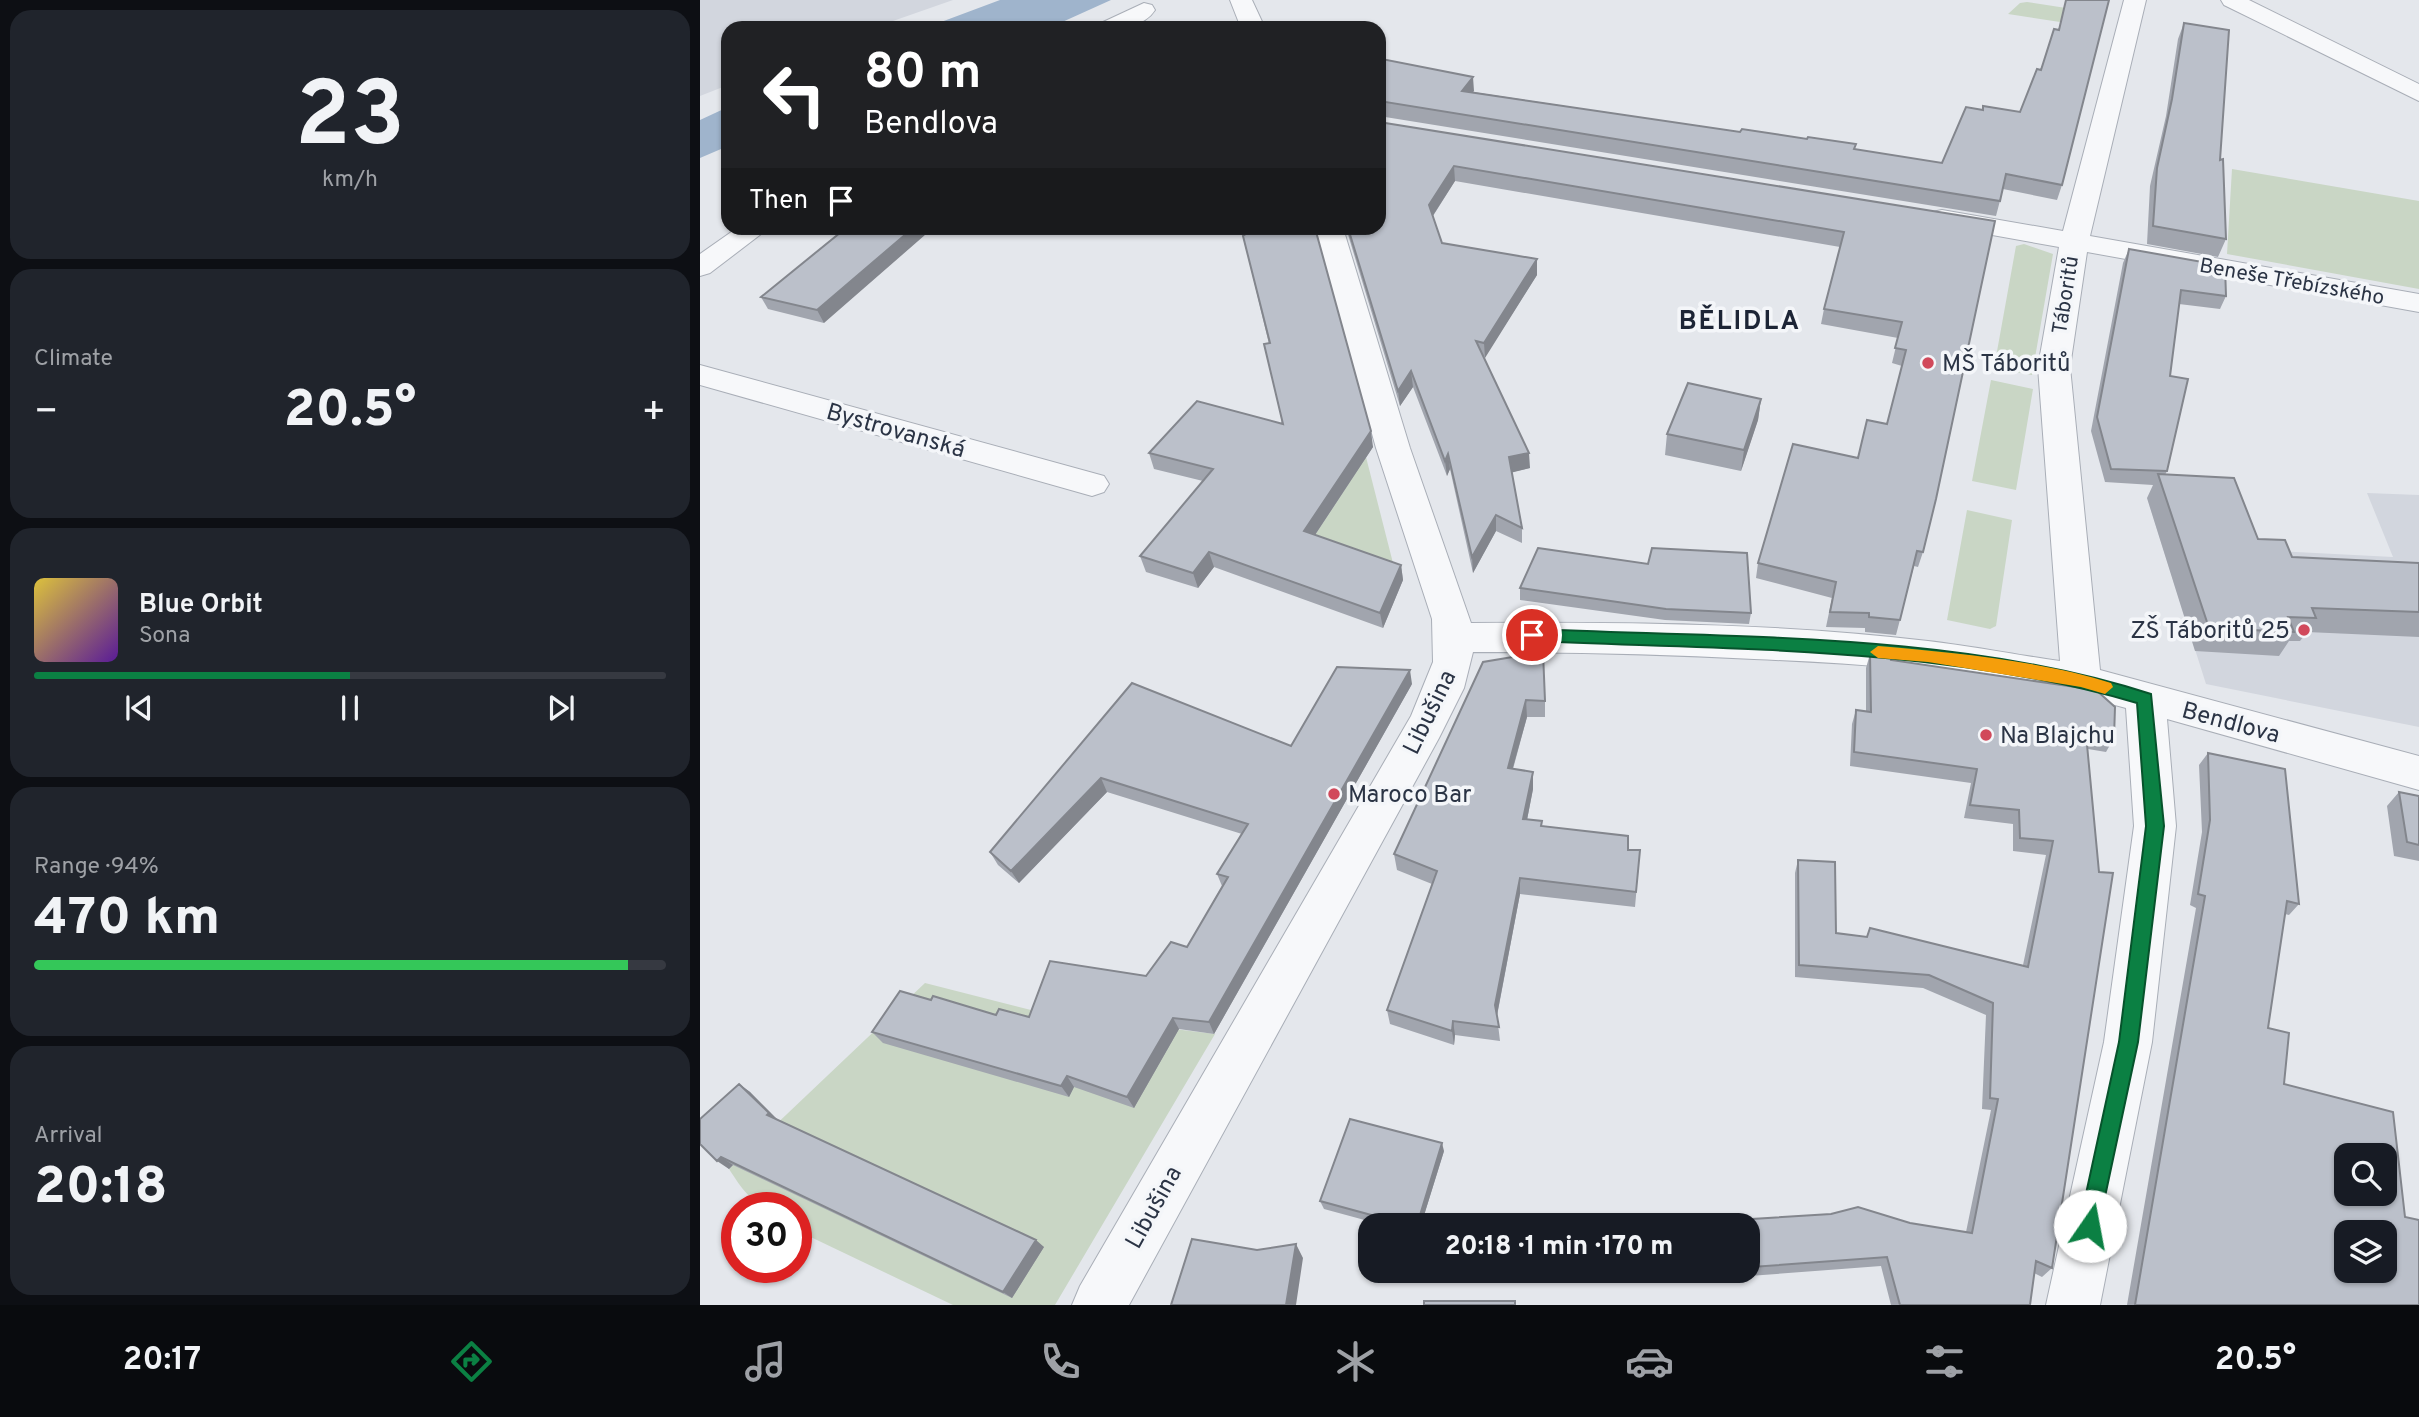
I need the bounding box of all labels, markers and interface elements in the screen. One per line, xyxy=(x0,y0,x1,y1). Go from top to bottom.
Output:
text: 80 m xyxy=(864,44,981,106)
icon: left xyxy=(749,49,840,140)
text: 23 xyxy=(295,63,405,178)
text: Bendlova xyxy=(864,105,998,145)
text: km/h xyxy=(322,166,378,195)
icon: arrive xyxy=(822,182,860,220)
text: Then xyxy=(749,185,808,218)
street label: Beneše Třebízského xyxy=(2197,253,2386,312)
street label: Táboritů xyxy=(2047,254,2086,336)
district label: BĚLIDLA xyxy=(1679,304,1801,339)
text: Climate xyxy=(34,345,113,374)
place label: MŠ Táboritů xyxy=(1942,348,2070,380)
marker: MŠ Táboritů xyxy=(1920,355,1936,371)
text: 20.5° xyxy=(284,379,416,445)
text: − xyxy=(34,389,59,438)
text: + xyxy=(641,389,666,438)
street label: Bystrovanská xyxy=(822,398,968,466)
text: Blue Orbit xyxy=(139,589,263,622)
pin xyxy=(1502,605,1562,665)
place label: ZŠ Táboritů 25 xyxy=(2130,615,2290,647)
icon: arrive xyxy=(1513,616,1551,654)
text: Sona xyxy=(139,622,190,651)
marker: ZŠ Táboritů 25 xyxy=(2296,622,2312,638)
street label: Libušina xyxy=(1398,666,1464,760)
icon: previous xyxy=(120,689,158,727)
icon: pause xyxy=(331,689,369,727)
icon: next xyxy=(542,689,580,727)
street label: Bendlova xyxy=(2178,696,2283,751)
place label: Na Blajchu xyxy=(2000,722,2115,752)
marker: Na Blajchu xyxy=(1978,727,1994,743)
place label: Maroco Bar xyxy=(1348,781,1471,811)
marker: Maroco Bar xyxy=(1326,786,1342,802)
text: Range · 94% xyxy=(34,853,159,882)
text: 470 km xyxy=(34,887,220,953)
text: Arrival xyxy=(34,1122,103,1151)
map controls xyxy=(2334,1143,2397,1283)
button: search xyxy=(2334,1143,2397,1206)
text: 20:18 xyxy=(34,1156,167,1222)
street label: Libušina xyxy=(1120,1161,1190,1255)
position arrow xyxy=(2053,1189,2127,1263)
speed limit sign: 30 xyxy=(721,1192,812,1283)
button: layers xyxy=(2334,1220,2397,1283)
text: 20:18 · 1 min · 170 m xyxy=(1445,1231,1673,1264)
icon: directions xyxy=(447,1337,496,1386)
icon: music xyxy=(741,1337,790,1386)
icon: phone xyxy=(1036,1337,1085,1386)
icon: climate xyxy=(1331,1337,1380,1386)
icon: car xyxy=(1625,1337,1674,1386)
icon: filters xyxy=(1920,1337,1969,1386)
text: 20:17 xyxy=(123,1341,201,1381)
text: 20.5° xyxy=(2215,1341,2296,1381)

